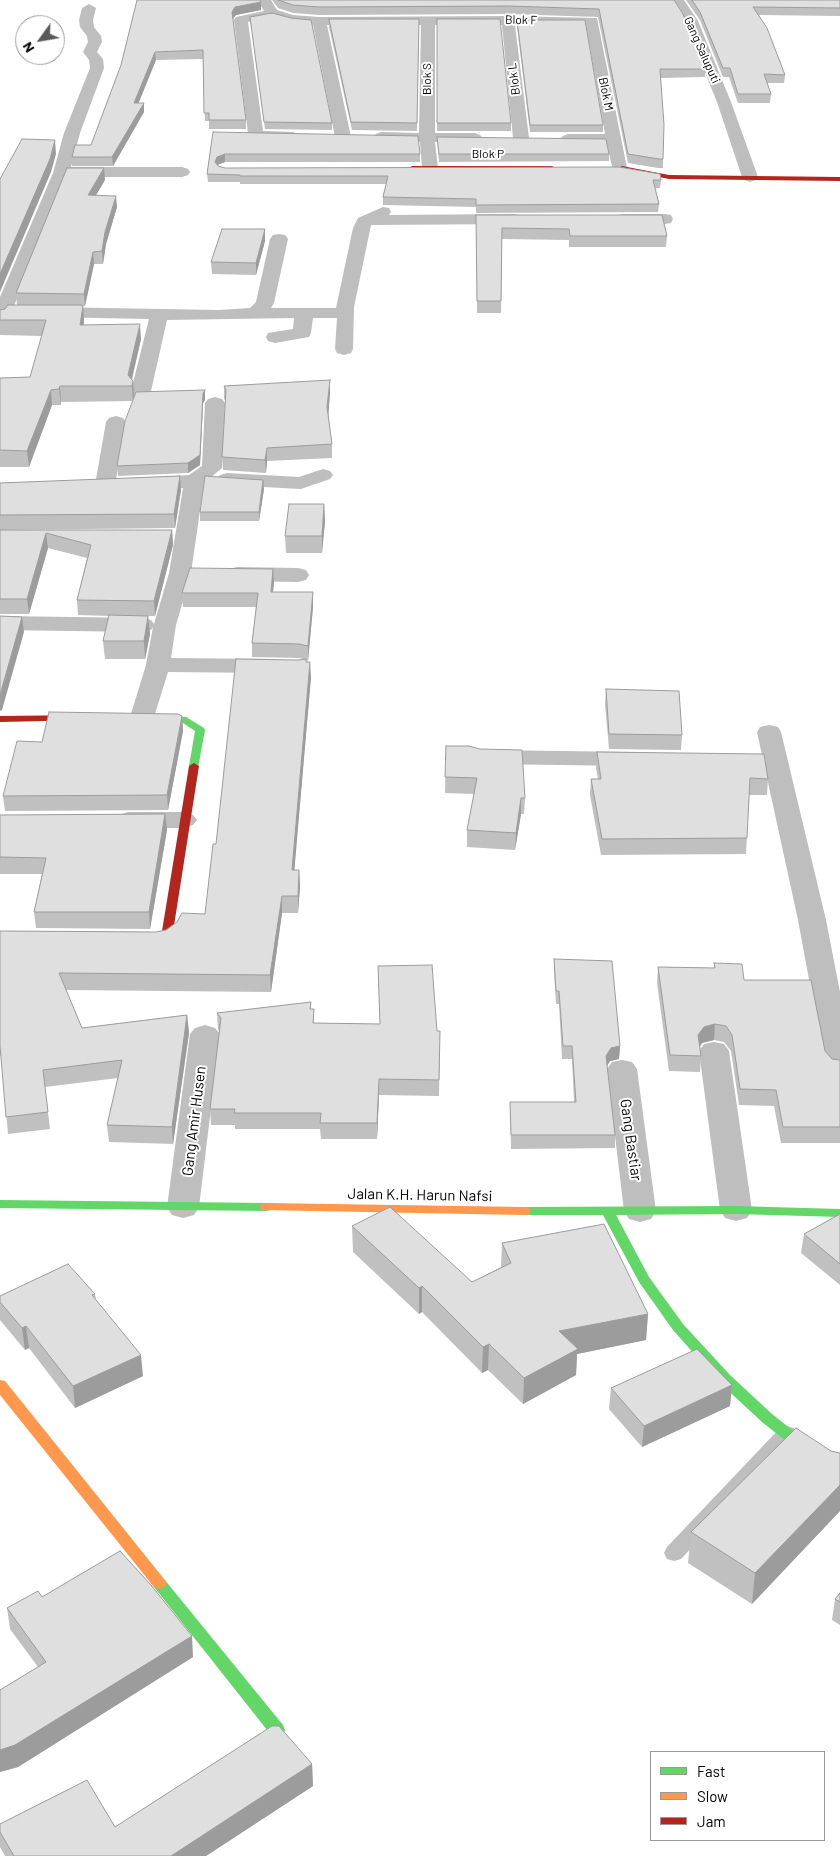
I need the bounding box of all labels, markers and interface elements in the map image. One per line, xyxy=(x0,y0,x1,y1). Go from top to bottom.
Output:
street label: Blok F xyxy=(505,13,537,27)
street label: Gang Saluputi xyxy=(681,14,723,86)
north arrow xyxy=(15,15,65,65)
text: N xyxy=(18,39,37,56)
street label: Blok L xyxy=(505,62,523,96)
street label: Blok S xyxy=(420,63,434,95)
street label: Blok M xyxy=(596,76,616,112)
street label: Blok P xyxy=(472,147,504,161)
street label: Gang Amir Husen xyxy=(178,1065,210,1177)
street label: Gang Bastiar xyxy=(616,1098,646,1182)
street label: Jalan K.H. Harun Nafsi xyxy=(347,1185,493,1205)
legend xyxy=(650,1751,825,1841)
text: Fast xyxy=(697,1762,725,1780)
text: Slow xyxy=(697,1787,728,1805)
text: Jam xyxy=(697,1812,726,1830)

